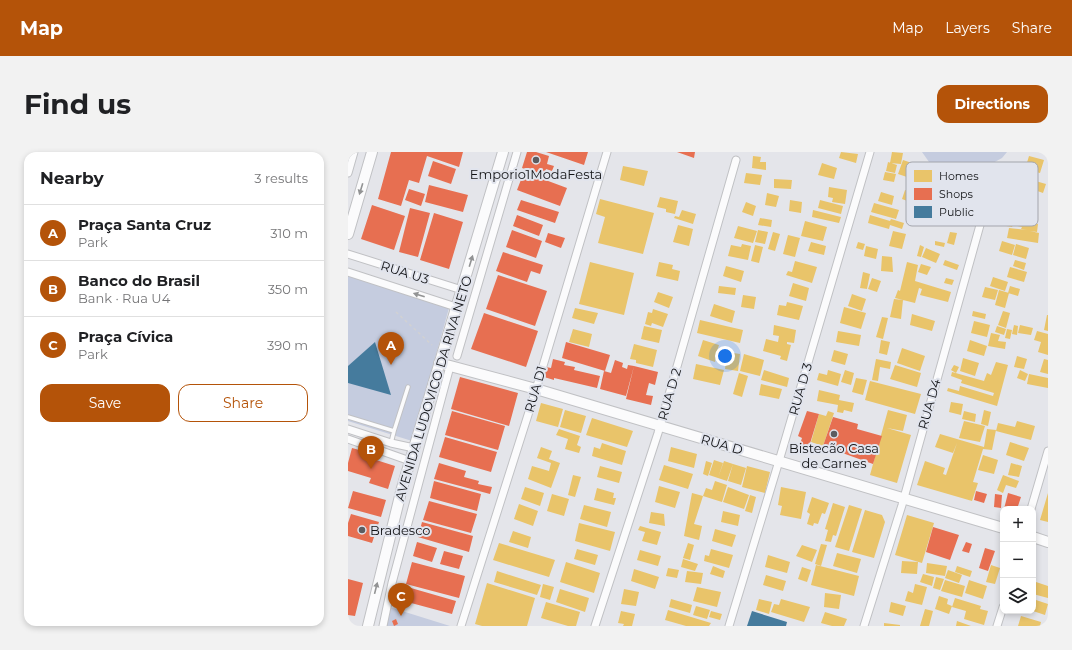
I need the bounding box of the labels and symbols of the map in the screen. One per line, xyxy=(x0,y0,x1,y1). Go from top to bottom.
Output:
marker: Emporio1ModaFesta xyxy=(531,155,541,165)
legend xyxy=(906,162,1038,226)
place label: Emporio1ModaFesta xyxy=(470,166,602,182)
text: Homes xyxy=(939,169,979,183)
one-way arrow xyxy=(358,184,364,196)
text: Shops xyxy=(939,187,974,201)
text: Public xyxy=(939,205,974,219)
one-way arrow xyxy=(468,255,474,267)
street label: RUA U3 xyxy=(379,257,431,287)
street label: AVENIDA LUDOVICO DA RIVA NETO xyxy=(391,274,475,502)
one-way arrow xyxy=(413,292,425,298)
pin: A xyxy=(378,332,404,365)
your location xyxy=(715,346,735,366)
street label: RUA D 3 xyxy=(785,361,815,417)
street label: RUA D1 xyxy=(521,364,549,414)
street label: RUA D 2 xyxy=(654,366,684,422)
street label: RUA D4 xyxy=(914,377,944,431)
marker: Bistecão Casa de Carnes xyxy=(829,429,839,439)
street label: RUA D xyxy=(699,430,745,458)
pin: B xyxy=(358,436,384,469)
place label: Bistecão Casa de Carnes xyxy=(789,440,879,471)
place label: Bradesco xyxy=(370,522,431,538)
marker: Bradesco xyxy=(357,525,367,535)
one-way arrow xyxy=(374,582,380,594)
pin: C xyxy=(388,583,414,616)

